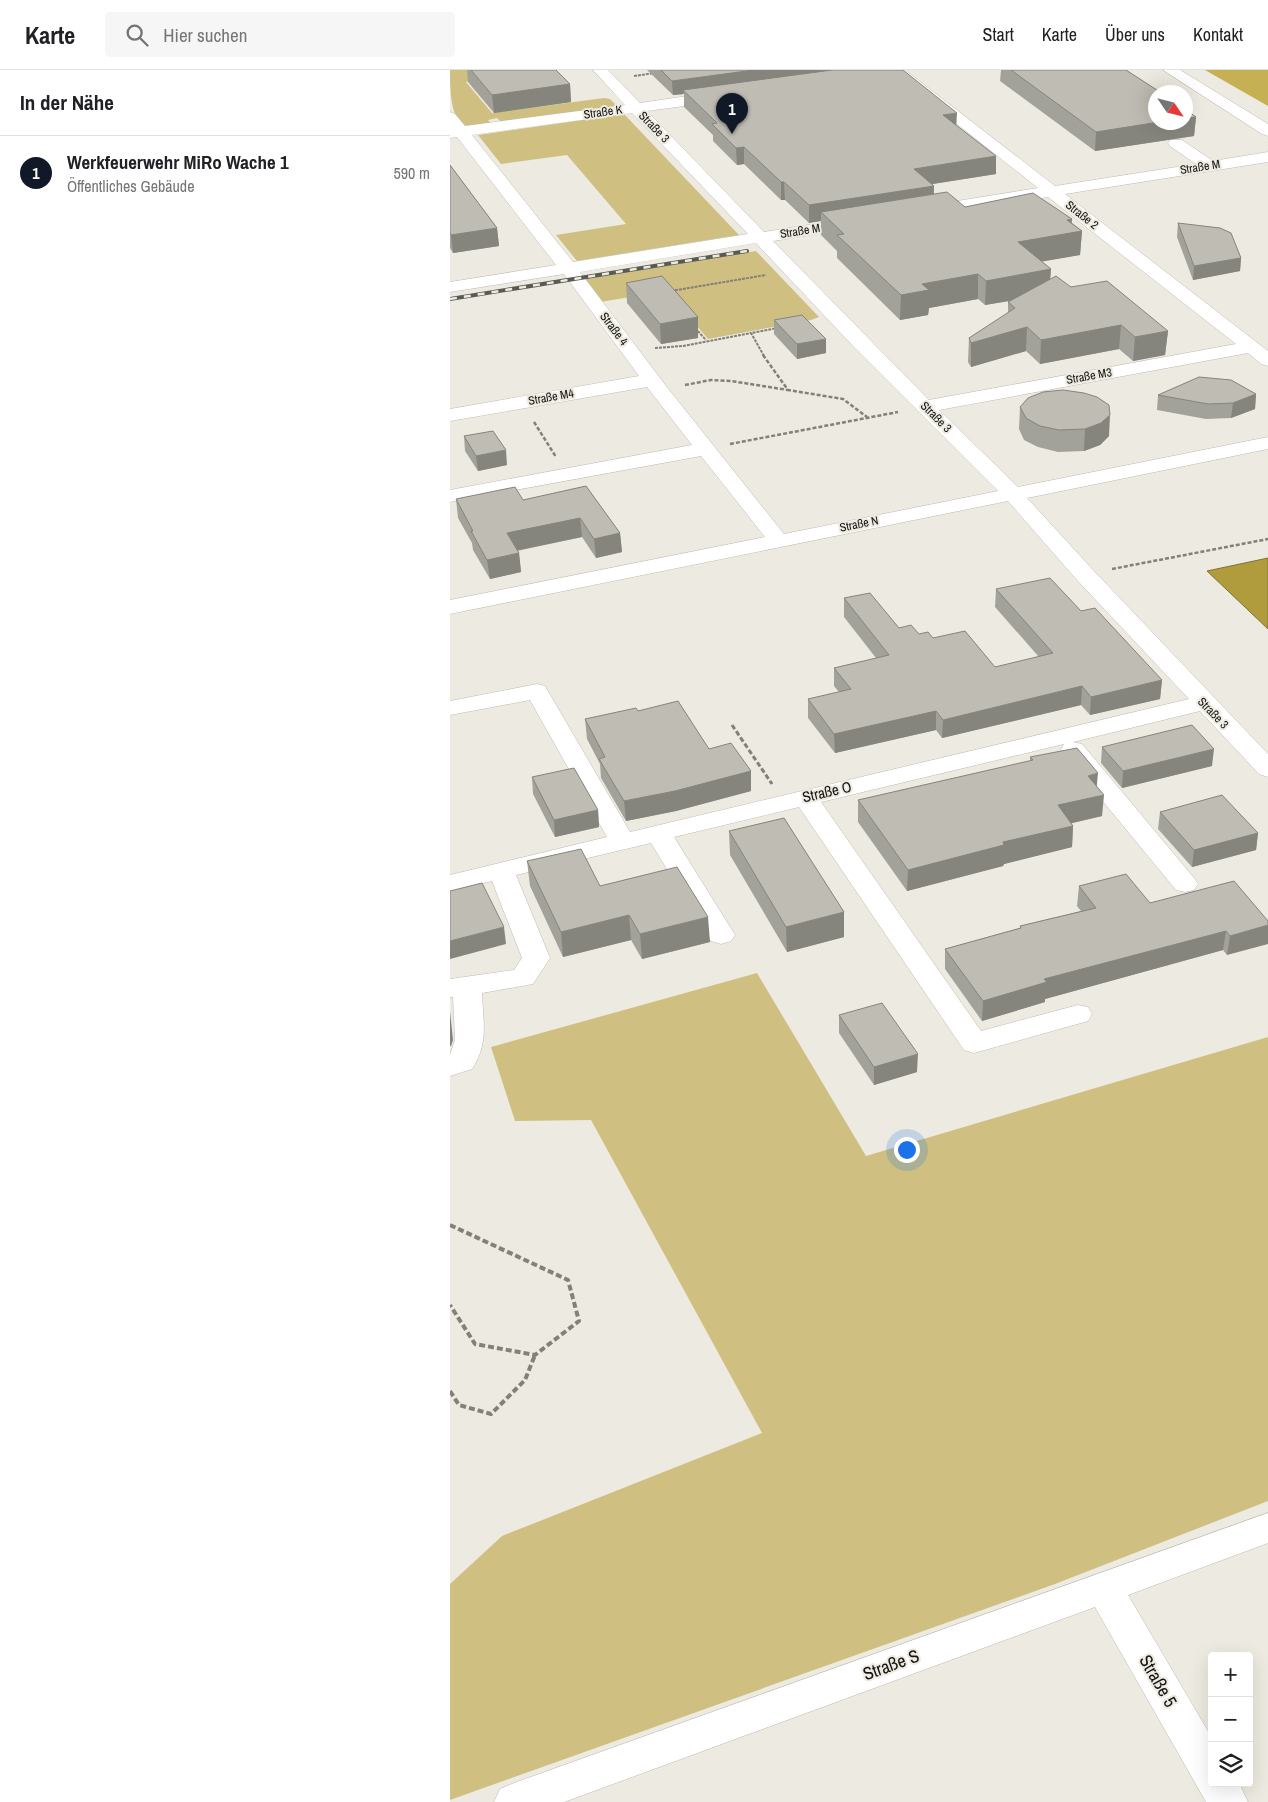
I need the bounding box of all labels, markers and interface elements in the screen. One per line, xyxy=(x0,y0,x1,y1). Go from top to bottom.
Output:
search box xyxy=(105,12,455,57)
text: Karte xyxy=(25,19,75,51)
icon: search xyxy=(123,21,151,49)
text: Hier suchen xyxy=(163,22,247,48)
text: Start xyxy=(983,22,1014,47)
text: Karte xyxy=(1042,22,1077,47)
text: Über uns xyxy=(1105,22,1165,47)
text: Kontakt xyxy=(1193,22,1243,47)
north arrow xyxy=(1148,85,1193,130)
text: In der Nähe xyxy=(20,88,114,117)
pin: 1 xyxy=(716,93,748,134)
street label: Straße K xyxy=(583,101,624,123)
street label: Straße 3 xyxy=(635,108,673,146)
text: Werkfeuerwehr MiRo Wache 1 xyxy=(67,149,289,175)
street label: Straße M xyxy=(1179,156,1221,178)
text: 1 xyxy=(32,162,40,184)
text: 590 m xyxy=(394,162,430,184)
text: Öffentliches Gebäude xyxy=(67,175,194,197)
street label: Straße 2 xyxy=(1062,197,1102,233)
street label: Straße M xyxy=(779,220,821,242)
street label: Straße 4 xyxy=(596,309,632,349)
street label: Straße M3 xyxy=(1065,364,1113,388)
street label: Straße M4 xyxy=(527,385,576,409)
street label: Straße 3 xyxy=(917,398,955,436)
street label: Straße N xyxy=(838,512,880,536)
street label: Straße 3 xyxy=(1194,694,1232,732)
street label: Straße O xyxy=(800,776,854,807)
your location xyxy=(894,1137,920,1163)
street label: Straße S xyxy=(859,1643,923,1686)
street label: Straße 5 xyxy=(1133,1650,1183,1712)
map controls xyxy=(1208,1652,1253,1787)
button: + xyxy=(1208,1652,1253,1697)
button: − xyxy=(1208,1697,1253,1742)
button: layers xyxy=(1208,1742,1253,1787)

